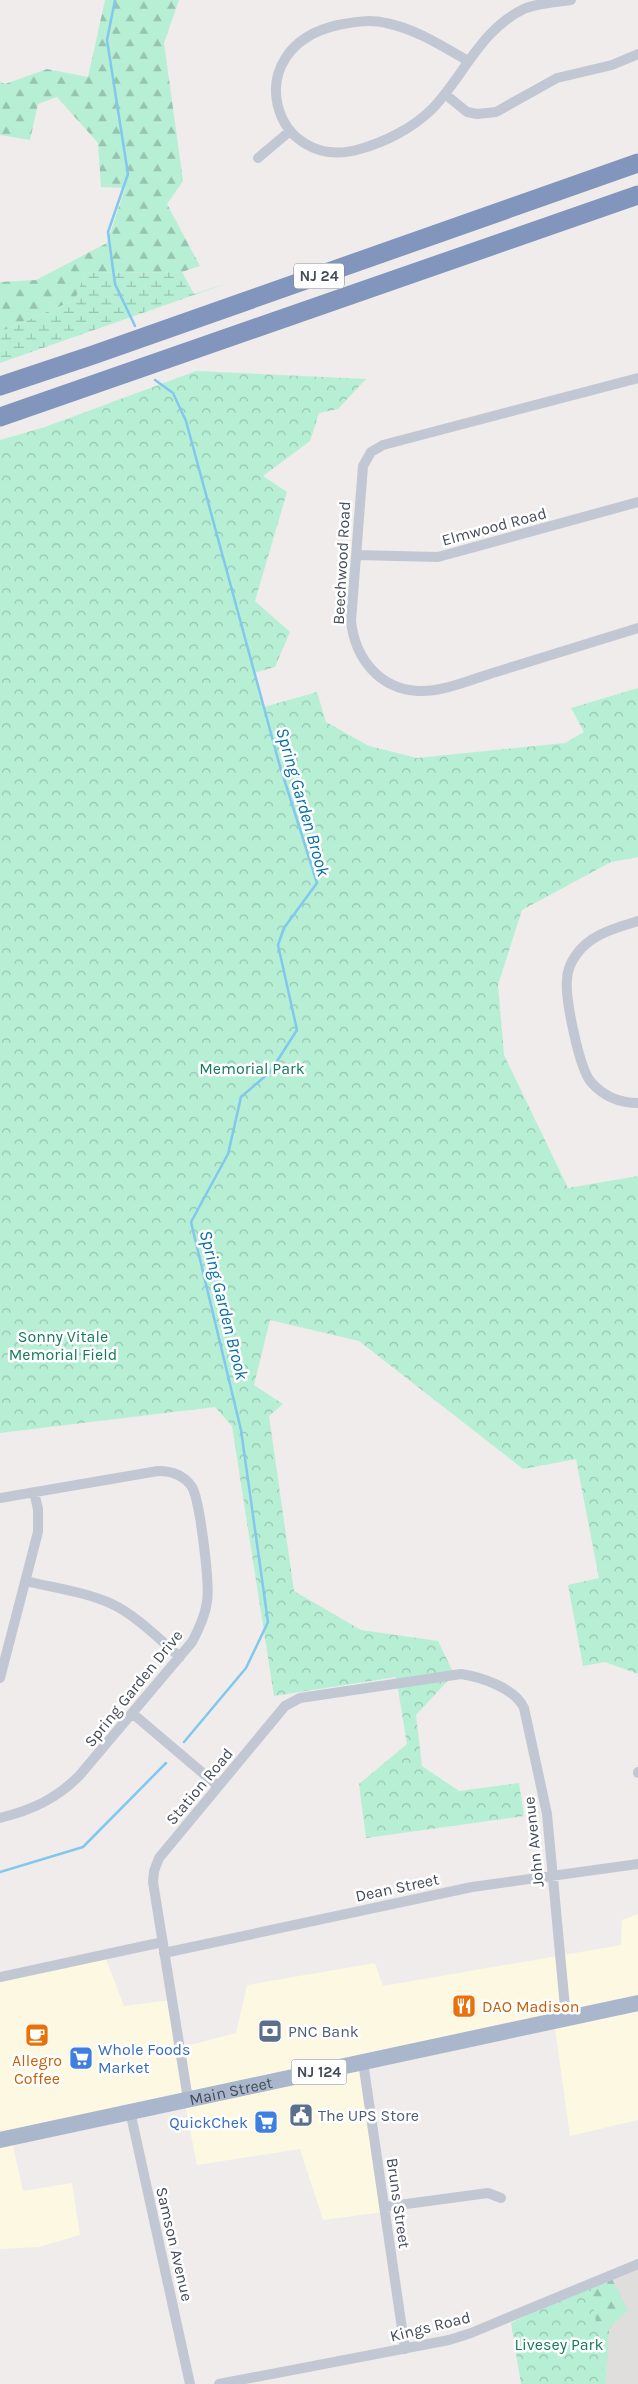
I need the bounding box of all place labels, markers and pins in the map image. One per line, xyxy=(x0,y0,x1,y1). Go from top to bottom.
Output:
restaurant icon: DAO Madison xyxy=(451,1993,477,2019)
place label: DAO Madison xyxy=(482,1997,579,2016)
bank icon: PNC Bank xyxy=(257,2018,283,2044)
cafe icon: Allegro Coffee xyxy=(24,2022,50,2048)
place label: PNC Bank xyxy=(288,2022,359,2041)
place label: Whole Foods Market xyxy=(98,2040,191,2077)
supermarket icon: Whole Foods Market xyxy=(68,2045,94,2071)
place label: Allegro Coffee xyxy=(12,2051,62,2088)
public building icon: The UPS Store xyxy=(288,2102,314,2128)
place label: The UPS Store xyxy=(318,2106,419,2125)
supermarket icon: QuickChek xyxy=(253,2109,279,2135)
place label: QuickChek xyxy=(169,2113,248,2132)

